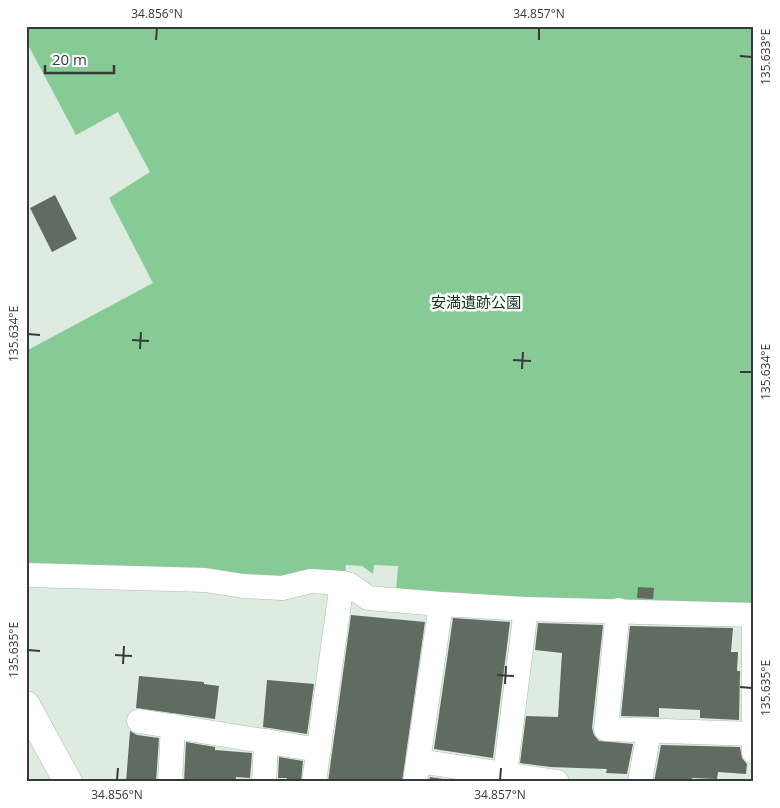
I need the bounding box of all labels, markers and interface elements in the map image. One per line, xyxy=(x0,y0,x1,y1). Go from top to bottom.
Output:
text: 34.856°N xyxy=(131,5,183,22)
text: 34.857°N xyxy=(513,5,565,22)
text: 135.633°E xyxy=(757,29,774,85)
scale bar xyxy=(45,42,114,74)
text: 20 m xyxy=(52,49,87,69)
park label: 安満遺跡公園 xyxy=(431,292,521,312)
text: 135.634°E xyxy=(5,306,22,362)
text: 135.634°E xyxy=(757,344,774,400)
text: 135.635°E xyxy=(5,622,22,678)
text: 135.635°E xyxy=(757,660,774,716)
text: 34.856°N xyxy=(91,786,143,803)
text: 34.857°N xyxy=(474,786,526,803)

